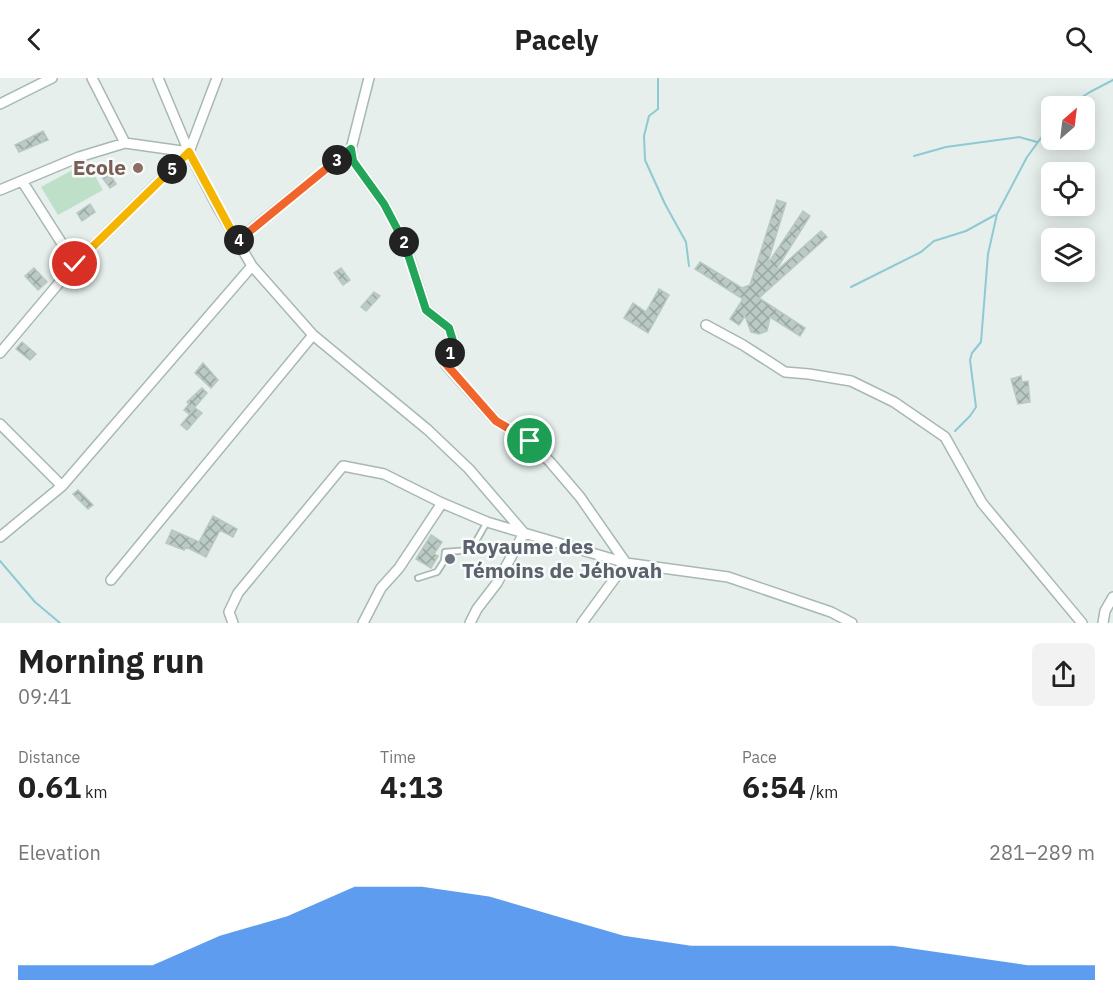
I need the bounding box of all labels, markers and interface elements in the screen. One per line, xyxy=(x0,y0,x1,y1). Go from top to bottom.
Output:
text: Pacely xyxy=(514,22,599,57)
icon: back xyxy=(18,23,51,56)
icon: search xyxy=(1062,23,1095,56)
north arrow xyxy=(1041,96,1095,150)
map controls xyxy=(1041,96,1095,282)
pin: 3 xyxy=(322,145,352,175)
text: 3 xyxy=(332,150,342,170)
place label: Ecole xyxy=(73,153,126,181)
pin: 5 xyxy=(157,154,187,184)
text: 5 xyxy=(167,159,177,179)
marker: Ecole xyxy=(131,161,145,175)
button: locate xyxy=(1041,162,1095,216)
pin: 4 xyxy=(224,225,254,255)
pin: 2 xyxy=(389,227,419,257)
button: layers xyxy=(1041,228,1095,282)
text: 4 xyxy=(234,230,244,250)
text: 2 xyxy=(399,232,409,252)
pin xyxy=(49,238,100,289)
icon: check xyxy=(58,247,91,280)
pin: 1 xyxy=(435,338,465,368)
text: 1 xyxy=(445,343,455,363)
pin xyxy=(504,415,555,466)
icon: arrive xyxy=(513,424,546,457)
place label: Royaume des Témoins de Jéhovah xyxy=(462,532,662,584)
marker: Royaume des Témoins de Jéhovah xyxy=(443,552,457,566)
text: Morning run xyxy=(18,639,204,682)
button: share xyxy=(1032,643,1095,706)
text: 09:41 xyxy=(18,683,72,710)
text: Distance xyxy=(18,747,80,767)
text: Time xyxy=(380,747,416,767)
text: Pace xyxy=(742,747,777,767)
text: 0.61 xyxy=(18,767,81,806)
text: 4:13 xyxy=(380,767,444,806)
text: 6:54 xyxy=(742,767,806,806)
text: km xyxy=(81,782,108,802)
text: /km xyxy=(806,782,838,802)
text: Elevation xyxy=(18,839,101,866)
text: 281–289 m xyxy=(989,839,1095,866)

